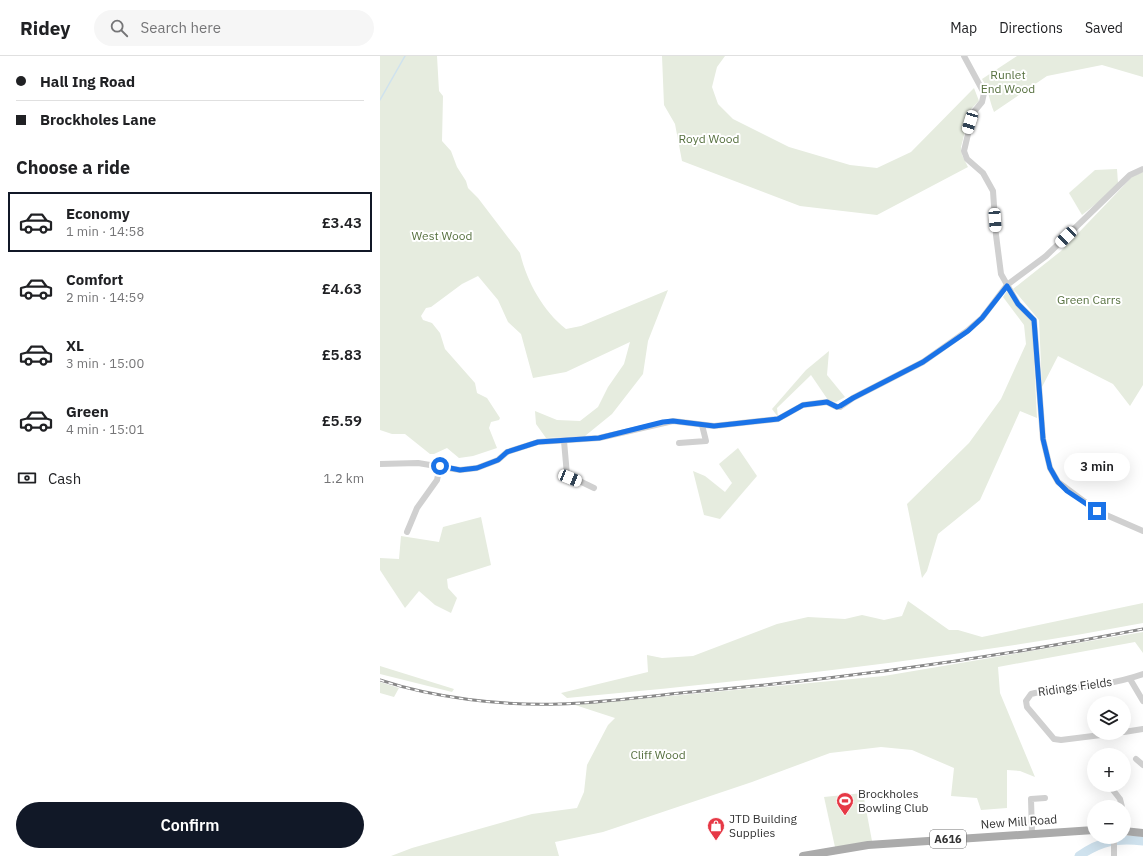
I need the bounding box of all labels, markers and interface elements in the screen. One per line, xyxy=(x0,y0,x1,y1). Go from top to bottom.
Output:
search box xyxy=(94,10,374,46)
text: Ridey xyxy=(20,16,70,40)
icon: search xyxy=(108,17,130,39)
text: Search here xyxy=(140,18,221,37)
text: Map xyxy=(950,19,977,37)
text: Directions xyxy=(999,19,1063,37)
text: Saved xyxy=(1085,19,1123,37)
park label: Runlet End Wood xyxy=(981,67,1035,96)
text: Hall Ing Road xyxy=(40,72,135,91)
car xyxy=(961,109,979,135)
text: Brockholes Lane xyxy=(40,110,156,129)
park label: Royd Wood xyxy=(679,131,739,146)
text: Choose a ride xyxy=(16,156,130,179)
icon: car xyxy=(18,204,54,240)
text: Economy xyxy=(66,204,130,223)
car xyxy=(988,208,1002,232)
text: £3.43 xyxy=(322,213,362,232)
text: 1 min · 14:58 xyxy=(66,223,144,240)
car xyxy=(1053,224,1079,250)
park label: West Wood xyxy=(412,228,472,243)
icon: car xyxy=(18,270,54,306)
text: Comfort xyxy=(66,270,123,289)
text: £4.63 xyxy=(322,279,362,298)
text: 2 min · 14:59 xyxy=(66,289,144,306)
park label: Green Carrs xyxy=(1057,292,1121,307)
icon: car xyxy=(18,336,54,372)
text: XL xyxy=(66,336,84,355)
text: £5.83 xyxy=(322,345,362,364)
text: 3 min · 15:00 xyxy=(66,355,144,372)
icon: car xyxy=(18,402,54,438)
text: Green xyxy=(66,402,109,421)
text: £5.59 xyxy=(322,411,362,430)
text: 4 min · 15:01 xyxy=(66,421,144,438)
callout: 3 min xyxy=(1064,453,1130,481)
route start xyxy=(431,457,449,475)
text: 3 min xyxy=(1080,458,1114,475)
icon: cash xyxy=(16,467,38,489)
car xyxy=(557,468,583,488)
text: Cash xyxy=(48,469,81,488)
text: 1.2 km xyxy=(324,470,364,487)
route end xyxy=(1088,502,1106,520)
street label: Ridings Fields xyxy=(1037,674,1113,699)
map controls xyxy=(1087,696,1131,844)
button: layers xyxy=(1087,696,1131,740)
park label: Cliff Wood xyxy=(630,747,686,762)
button: + xyxy=(1087,748,1131,792)
place label: Brockholes Bowling Club xyxy=(858,786,928,815)
sports icon: Brockholes Bowling Club xyxy=(835,791,855,816)
button: − xyxy=(1087,800,1131,844)
button: Confirm xyxy=(16,802,364,848)
place label: JTD Building Supplies xyxy=(729,811,798,840)
street label: New Mill Road xyxy=(980,811,1058,832)
shop icon: JTD Building Supplies xyxy=(706,816,726,841)
road number: A616 xyxy=(930,830,966,848)

